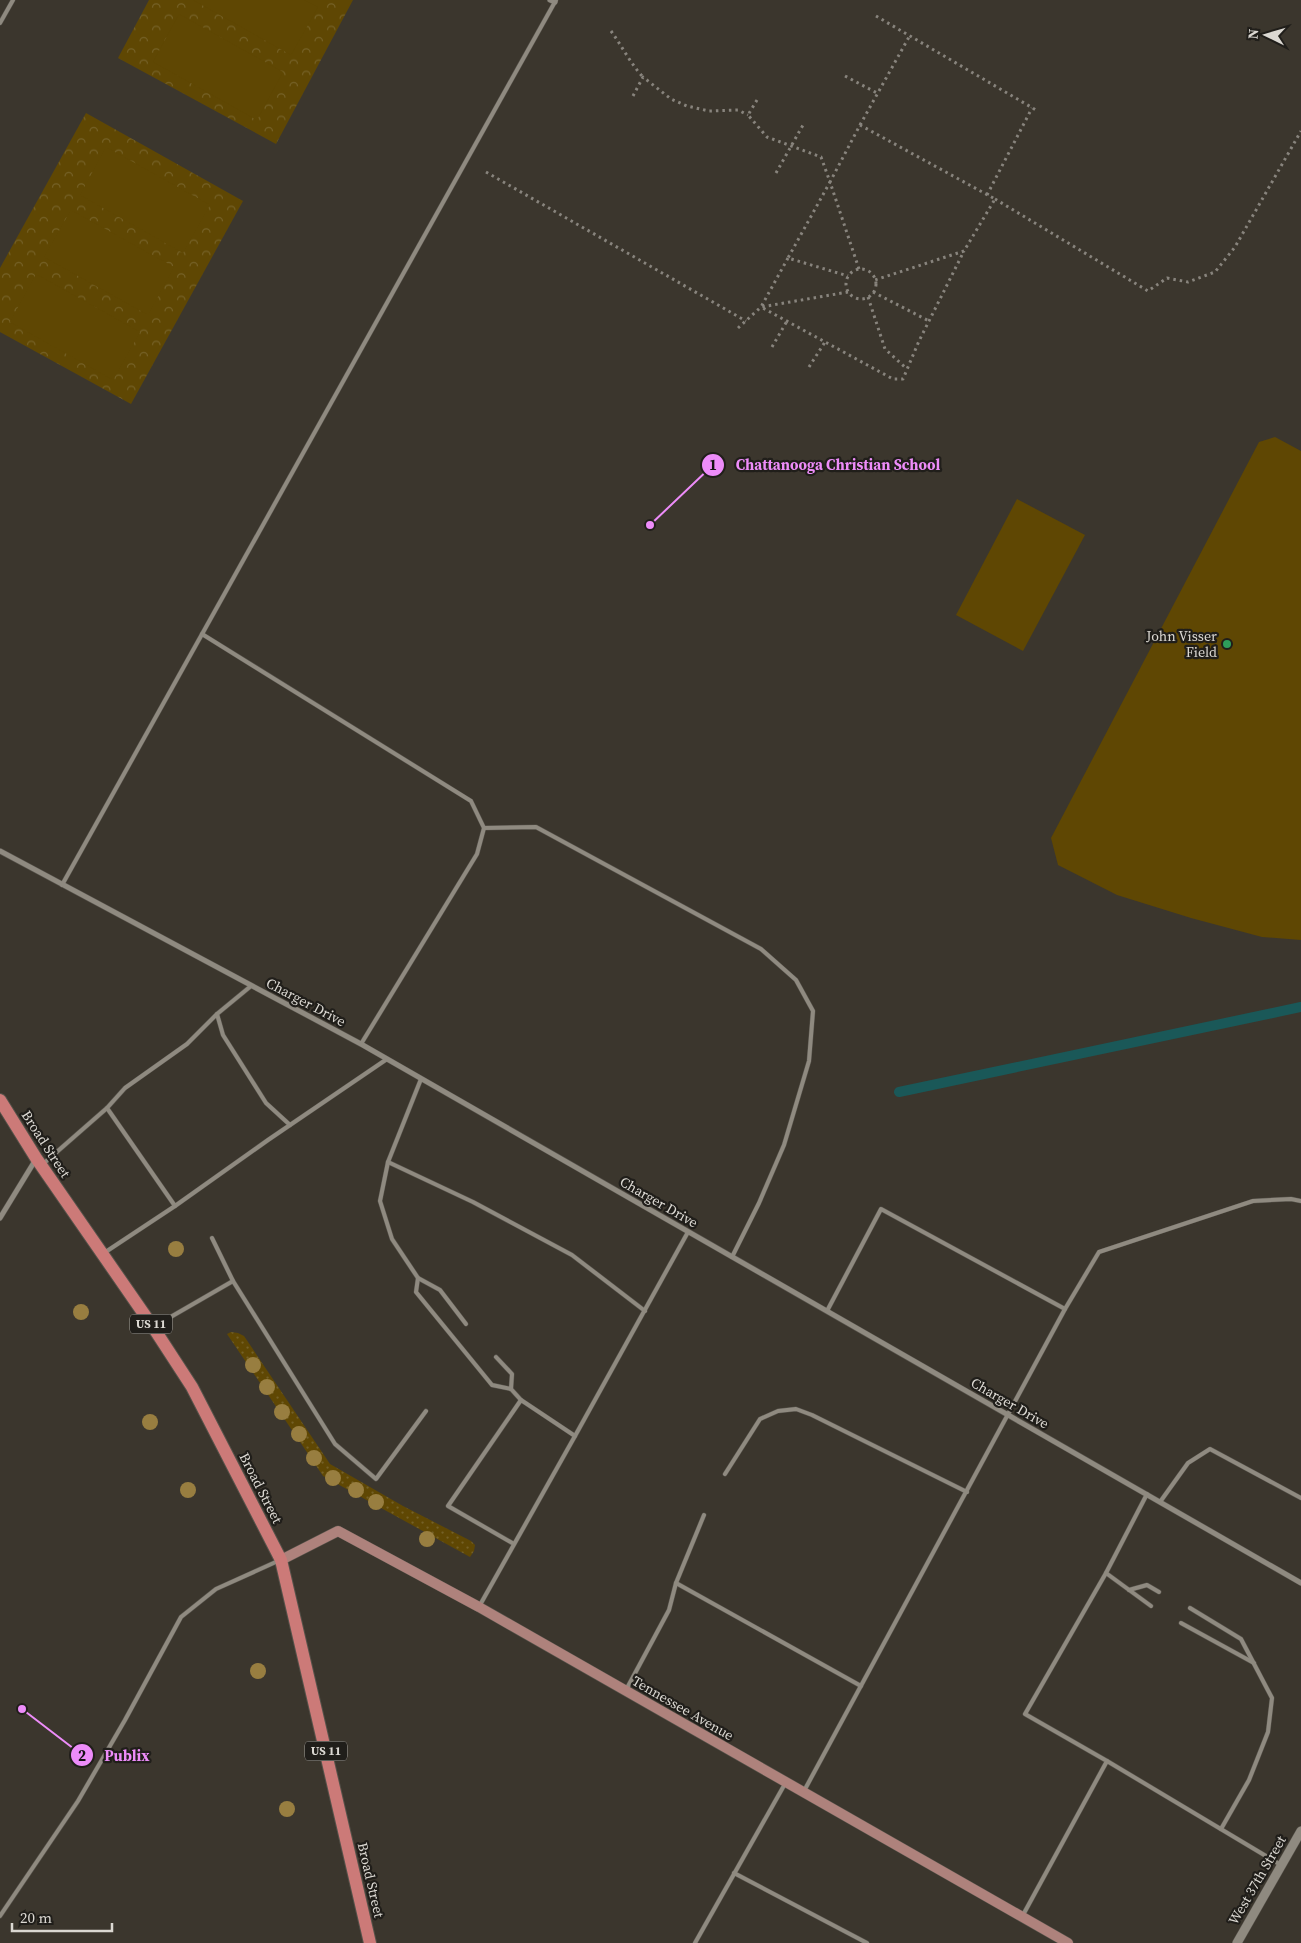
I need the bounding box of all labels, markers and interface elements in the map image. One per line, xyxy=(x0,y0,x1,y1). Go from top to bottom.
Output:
north arrow xyxy=(1241,10,1291,60)
text: N xyxy=(1243,28,1263,40)
callout: Chattanooga Christian School xyxy=(701,450,950,480)
text: 1 xyxy=(709,454,717,475)
text: Chattanooga Christian School xyxy=(736,454,940,475)
place label: John Visser Field xyxy=(1145,626,1217,662)
marker: John Visser Field xyxy=(1221,638,1233,650)
street label: Charger Drive xyxy=(263,973,349,1031)
street label: Broad Street xyxy=(17,1106,76,1182)
street label: Charger Drive xyxy=(616,1172,702,1232)
road number: US 11 xyxy=(130,1315,172,1334)
street label: Charger Drive xyxy=(967,1373,1053,1433)
street label: Broad Street xyxy=(235,1449,288,1527)
street label: Tennessee Avenue xyxy=(628,1671,738,1745)
callout: Publix xyxy=(69,1740,159,1770)
road number: US 11 xyxy=(305,1742,347,1760)
text: 2 xyxy=(78,1745,86,1766)
text: Publix xyxy=(104,1745,150,1766)
street label: West 37th Street xyxy=(1223,1831,1291,1928)
street label: Broad Street xyxy=(353,1840,389,1920)
scale bar xyxy=(12,1900,112,1932)
text: 20 m xyxy=(20,1907,52,1928)

